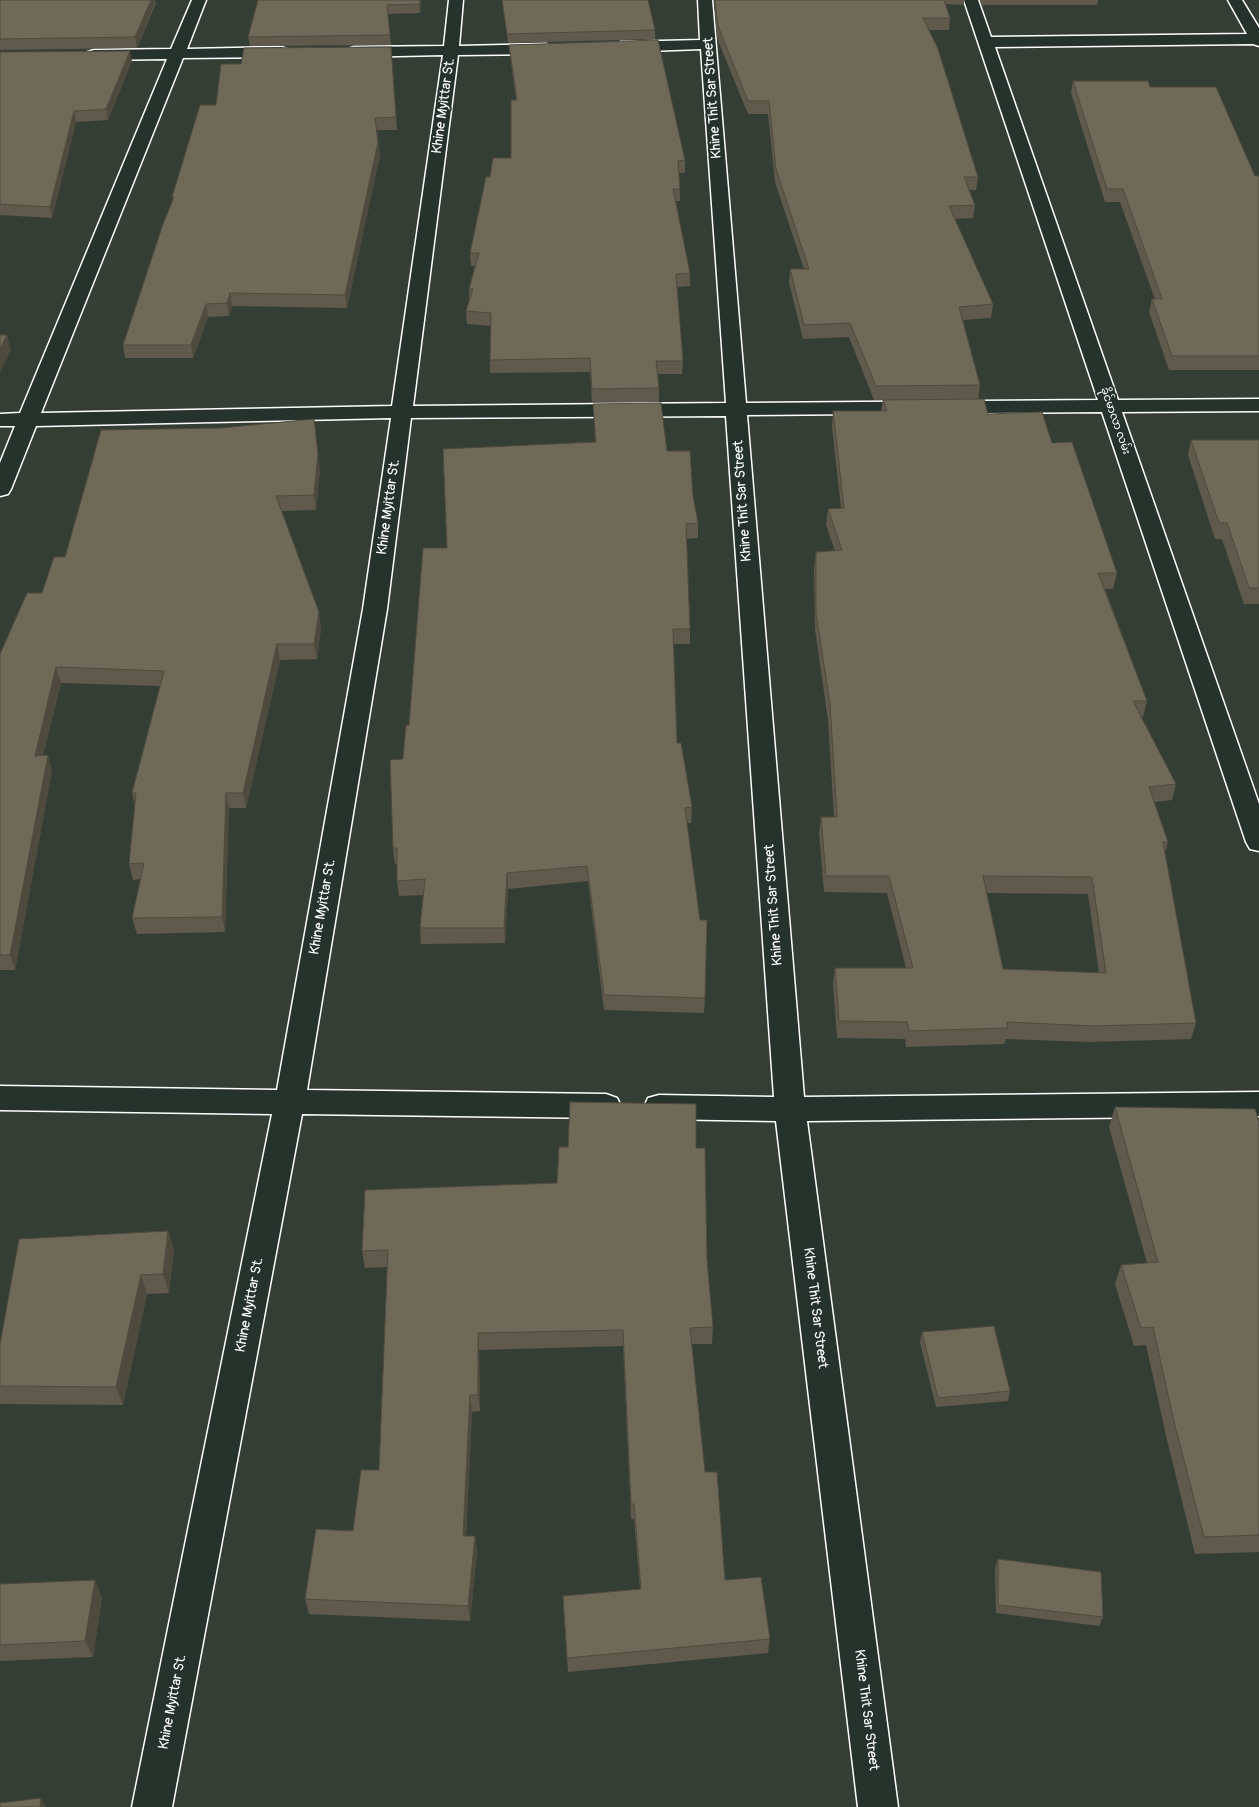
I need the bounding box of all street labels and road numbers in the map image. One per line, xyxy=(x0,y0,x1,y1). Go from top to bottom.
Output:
street label: Khine Thit Sar Street xyxy=(700,37,726,159)
street label: Khine Myittar St. xyxy=(429,57,459,155)
street label: ခိုင်မာလာ လမ်း xyxy=(1097,386,1133,456)
street label: Khine Thit Sar Street xyxy=(730,440,756,562)
street label: Khine Myittar St. xyxy=(374,458,404,556)
street label: Khine Thit Sar Street xyxy=(761,844,787,966)
street label: Khine Myittar St. xyxy=(306,858,340,956)
street label: Khine Thit Sar Street xyxy=(799,1247,831,1369)
street label: Khine Myittar St. xyxy=(233,1256,267,1354)
street label: Khine Thit Sar Street xyxy=(850,1649,882,1771)
street label: Khine Myittar St. xyxy=(156,1653,190,1751)

